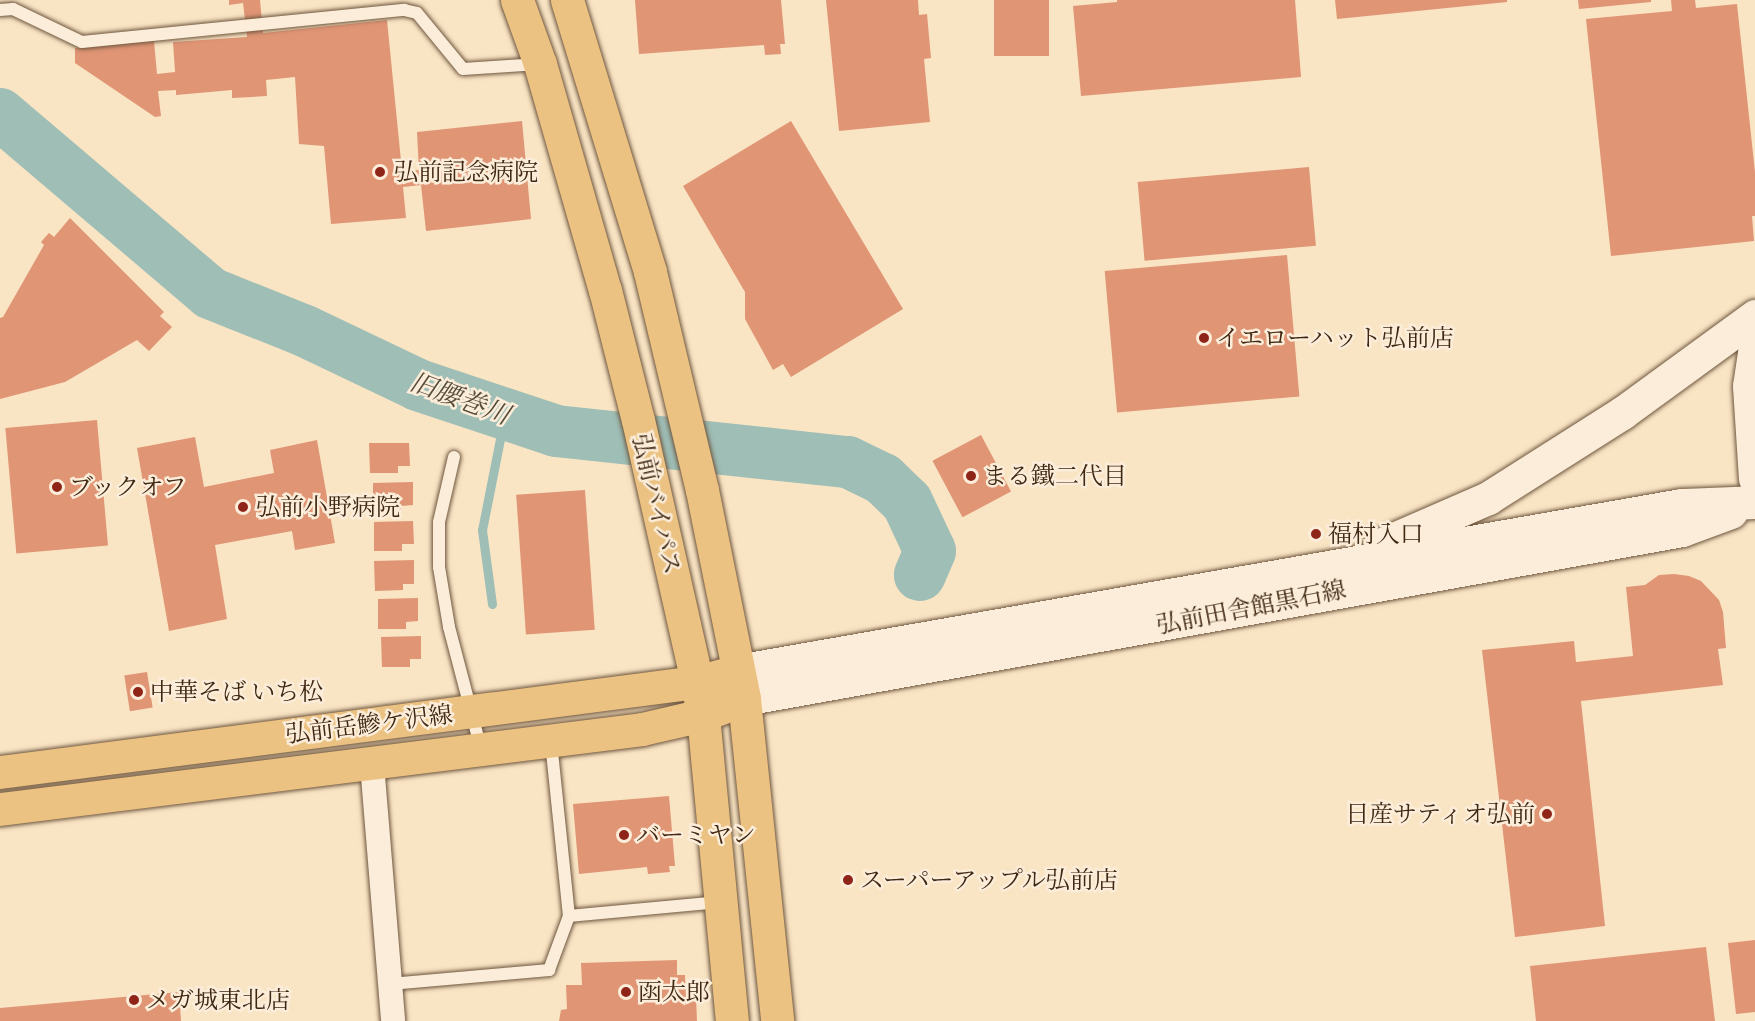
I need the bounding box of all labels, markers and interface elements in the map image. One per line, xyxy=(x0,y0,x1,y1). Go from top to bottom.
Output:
place label: 弘前記念病院 xyxy=(394,158,538,186)
marker: 弘前記念病院 xyxy=(371,163,389,181)
place label: イエローハット弘前店 xyxy=(1216,324,1456,352)
marker: イエローハット弘前店 xyxy=(1197,331,1211,345)
water label: 旧腰巻川 xyxy=(406,366,514,430)
street label: 弘前バイパス xyxy=(627,431,687,577)
place label: まる鐵二代目 xyxy=(983,462,1127,490)
marker: まる鐵二代目 xyxy=(964,469,978,483)
place label: ブックオフ xyxy=(69,473,189,501)
marker: ブックオフ xyxy=(50,480,64,494)
place label: 弘前小野病院 xyxy=(256,493,400,521)
marker: 弘前小野病院 xyxy=(234,498,252,516)
place label: 福村入口 xyxy=(1328,520,1424,548)
marker: 福村入口 xyxy=(1309,527,1323,541)
street label: 弘前田舎館黒石線 xyxy=(1154,575,1348,639)
place label: 中華そば いち松 xyxy=(150,678,323,706)
marker: 中華そば いち松 xyxy=(131,685,145,699)
street label: 弘前岳鰺ケ沢線 xyxy=(284,699,454,749)
place label: 日産サティオ弘前 xyxy=(1343,800,1535,828)
marker: 日産サティオ弘前 xyxy=(1540,807,1554,821)
place label: バーミヤン xyxy=(636,821,756,849)
marker: バーミヤン xyxy=(617,828,631,842)
place label: スーパーアップル弘前店 xyxy=(860,866,1123,894)
marker: スーパーアップル弘前店 xyxy=(841,873,855,887)
place label: 函太郎 xyxy=(638,978,710,1006)
marker: 函太郎 xyxy=(619,985,633,999)
place label: メガ城東北店 xyxy=(146,986,290,1014)
marker: メガ城東北店 xyxy=(127,993,141,1007)

